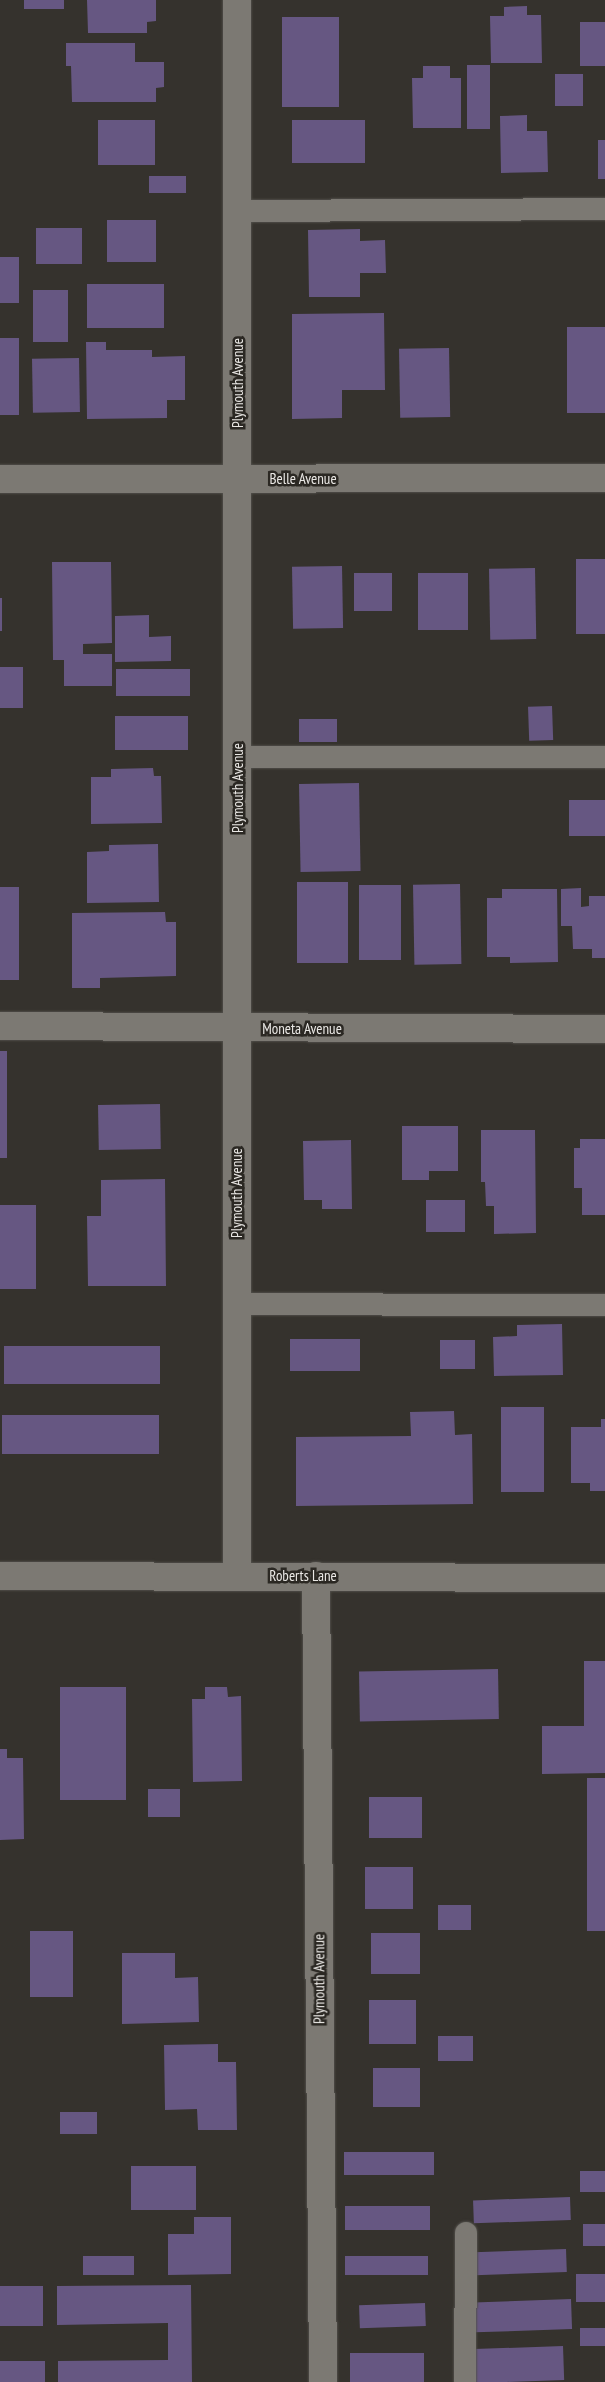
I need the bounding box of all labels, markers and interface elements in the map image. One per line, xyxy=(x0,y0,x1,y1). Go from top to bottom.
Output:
street label: Plymouth Avenue xyxy=(229,338,247,428)
street label: Belle Avenue xyxy=(269,470,337,488)
street label: Plymouth Avenue xyxy=(229,743,247,833)
street label: Moneta Avenue xyxy=(262,1020,342,1038)
street label: Plymouth Avenue xyxy=(228,1148,246,1238)
street label: Roberts Lane xyxy=(269,1567,337,1585)
street label: Plymouth Avenue xyxy=(310,1934,328,2024)

